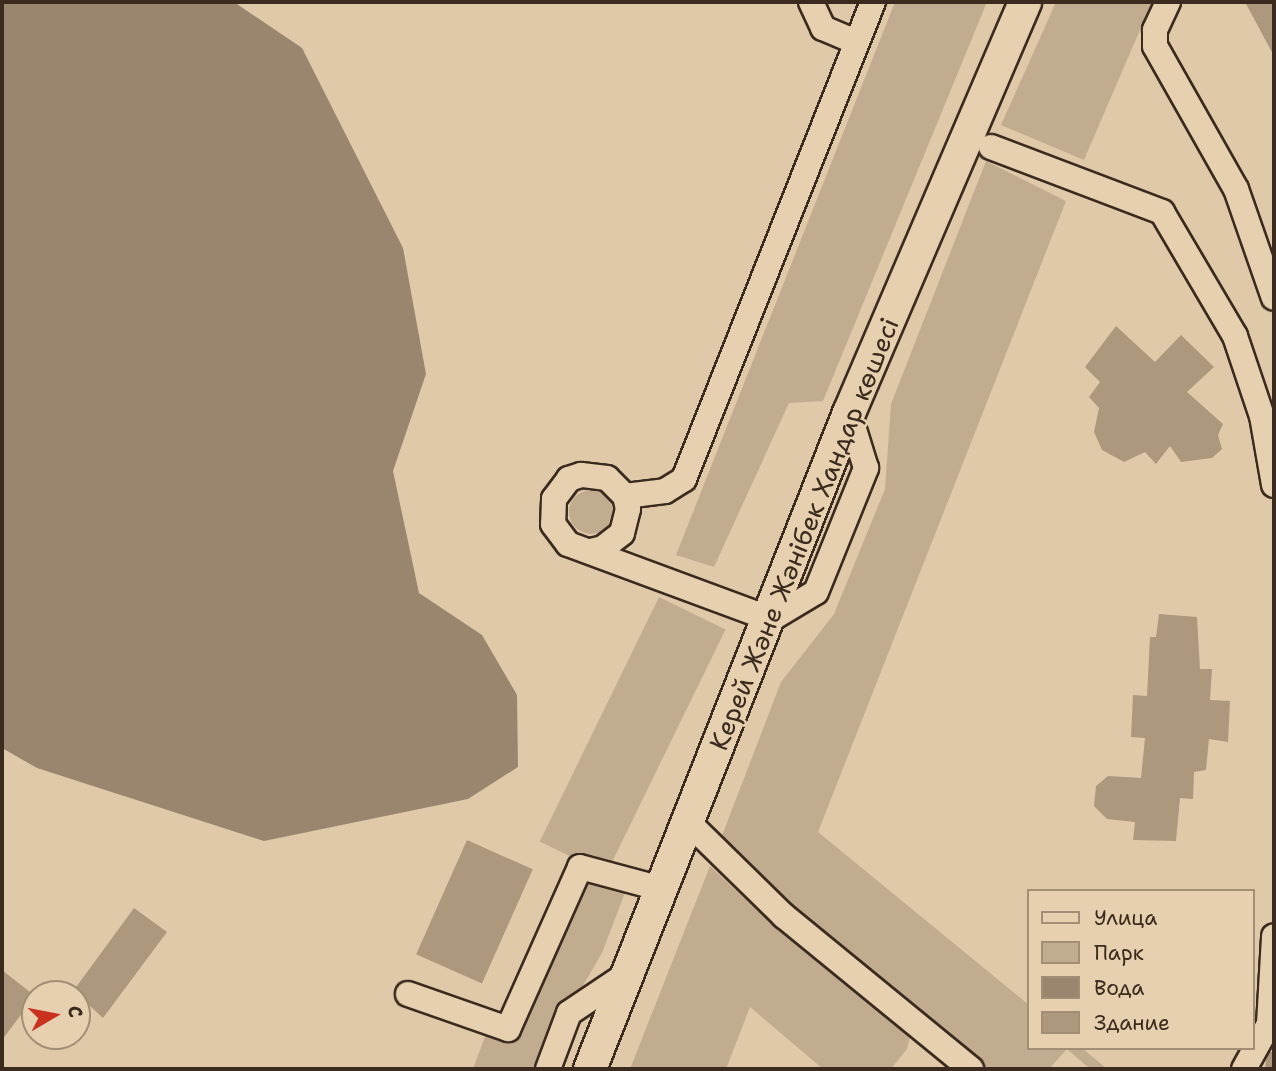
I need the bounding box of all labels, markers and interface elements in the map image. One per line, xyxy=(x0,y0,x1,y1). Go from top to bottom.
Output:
street label: Керей Және Жәнібек Хандар көшесі xyxy=(703,313,905,755)
legend xyxy=(1028,889,1255,1050)
text: Улица xyxy=(1094,904,1157,932)
text: Парк xyxy=(1094,939,1144,967)
text: Вода xyxy=(1094,974,1144,1002)
north arrow xyxy=(21,980,91,1050)
text: С xyxy=(62,1004,89,1020)
text: Здание xyxy=(1094,1009,1170,1037)

